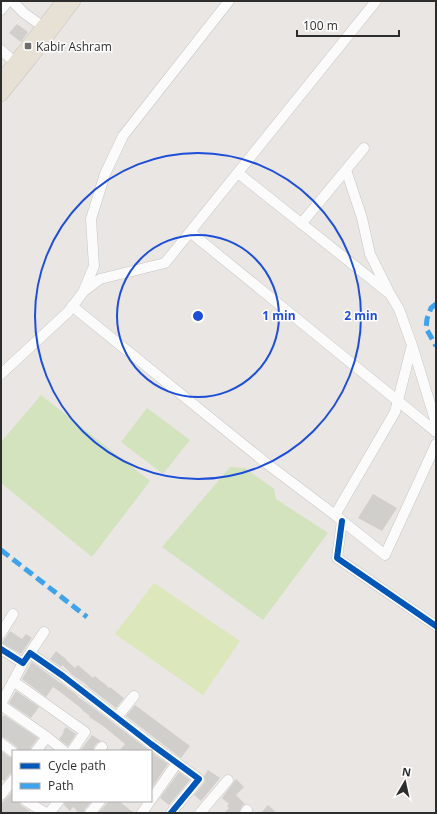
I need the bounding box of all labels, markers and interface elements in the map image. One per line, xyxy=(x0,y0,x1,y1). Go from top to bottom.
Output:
scale bar xyxy=(297,12,399,38)
text: 100 m xyxy=(303,17,338,34)
place label: Kabir Ashram xyxy=(36,38,112,55)
marker: Kabir Ashram xyxy=(23,41,33,51)
text: 1 min xyxy=(262,307,296,324)
text: 2 min xyxy=(344,307,378,324)
centre of rings xyxy=(191,309,205,323)
legend xyxy=(12,750,152,802)
text: Cycle path xyxy=(48,757,106,774)
north arrow xyxy=(385,762,425,802)
text: N xyxy=(401,764,412,780)
text: Path xyxy=(48,777,74,794)

